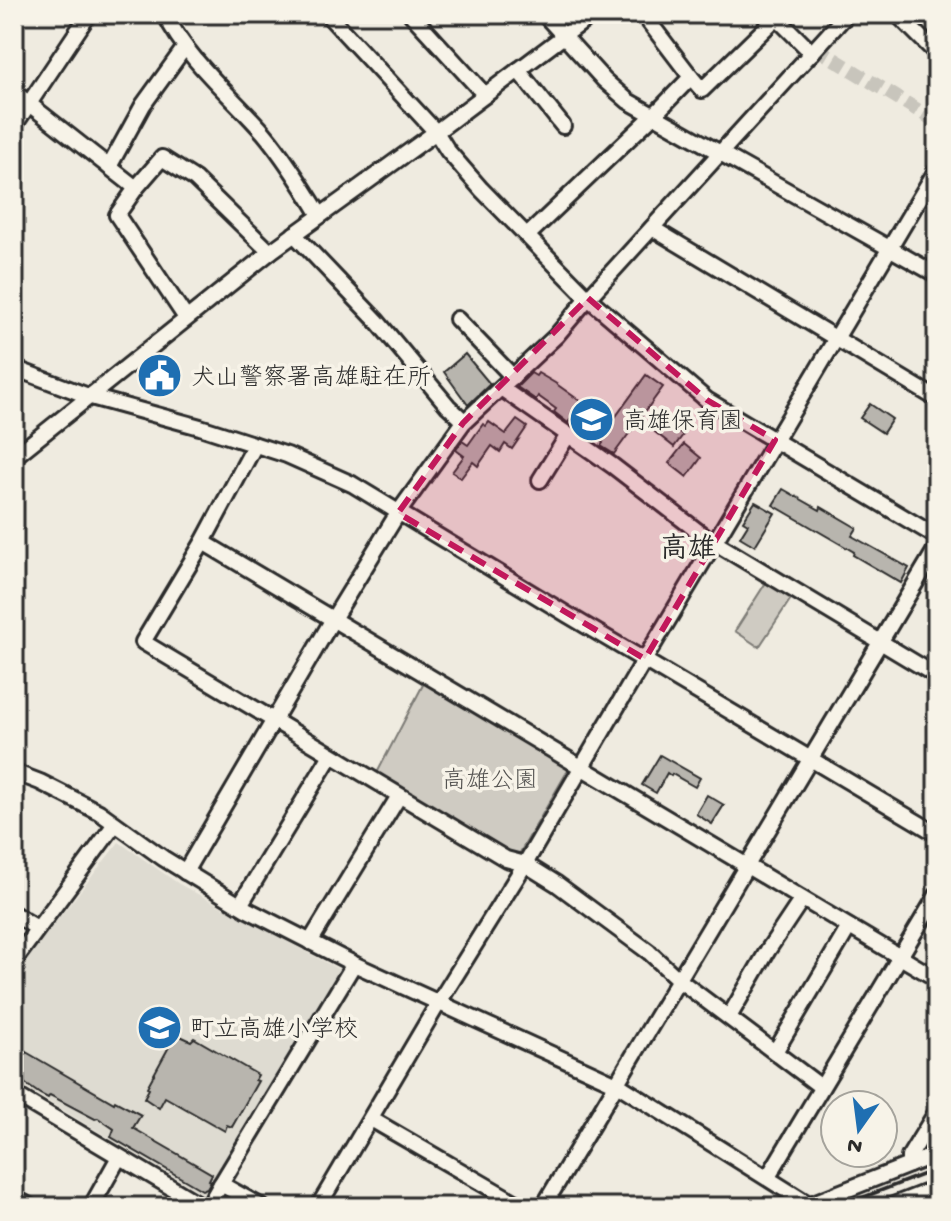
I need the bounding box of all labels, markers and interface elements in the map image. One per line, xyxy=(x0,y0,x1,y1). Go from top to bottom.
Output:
public building icon: 犬山警察署高雄駐在所 xyxy=(136,352,184,400)
place label: 犬山警察署高雄駐在所 xyxy=(191,364,431,394)
school or university icon: 高雄保育園 xyxy=(568,396,616,444)
place label: 高雄保育園 xyxy=(623,408,743,438)
district label: 高雄 xyxy=(660,533,716,567)
park label: 高雄公園 xyxy=(442,767,538,797)
school or university icon: 町立高雄小学校 xyxy=(135,1004,183,1052)
place label: 町立高雄小学校 xyxy=(190,1016,358,1046)
north arrow xyxy=(819,1089,899,1169)
text: N xyxy=(845,1130,865,1159)

